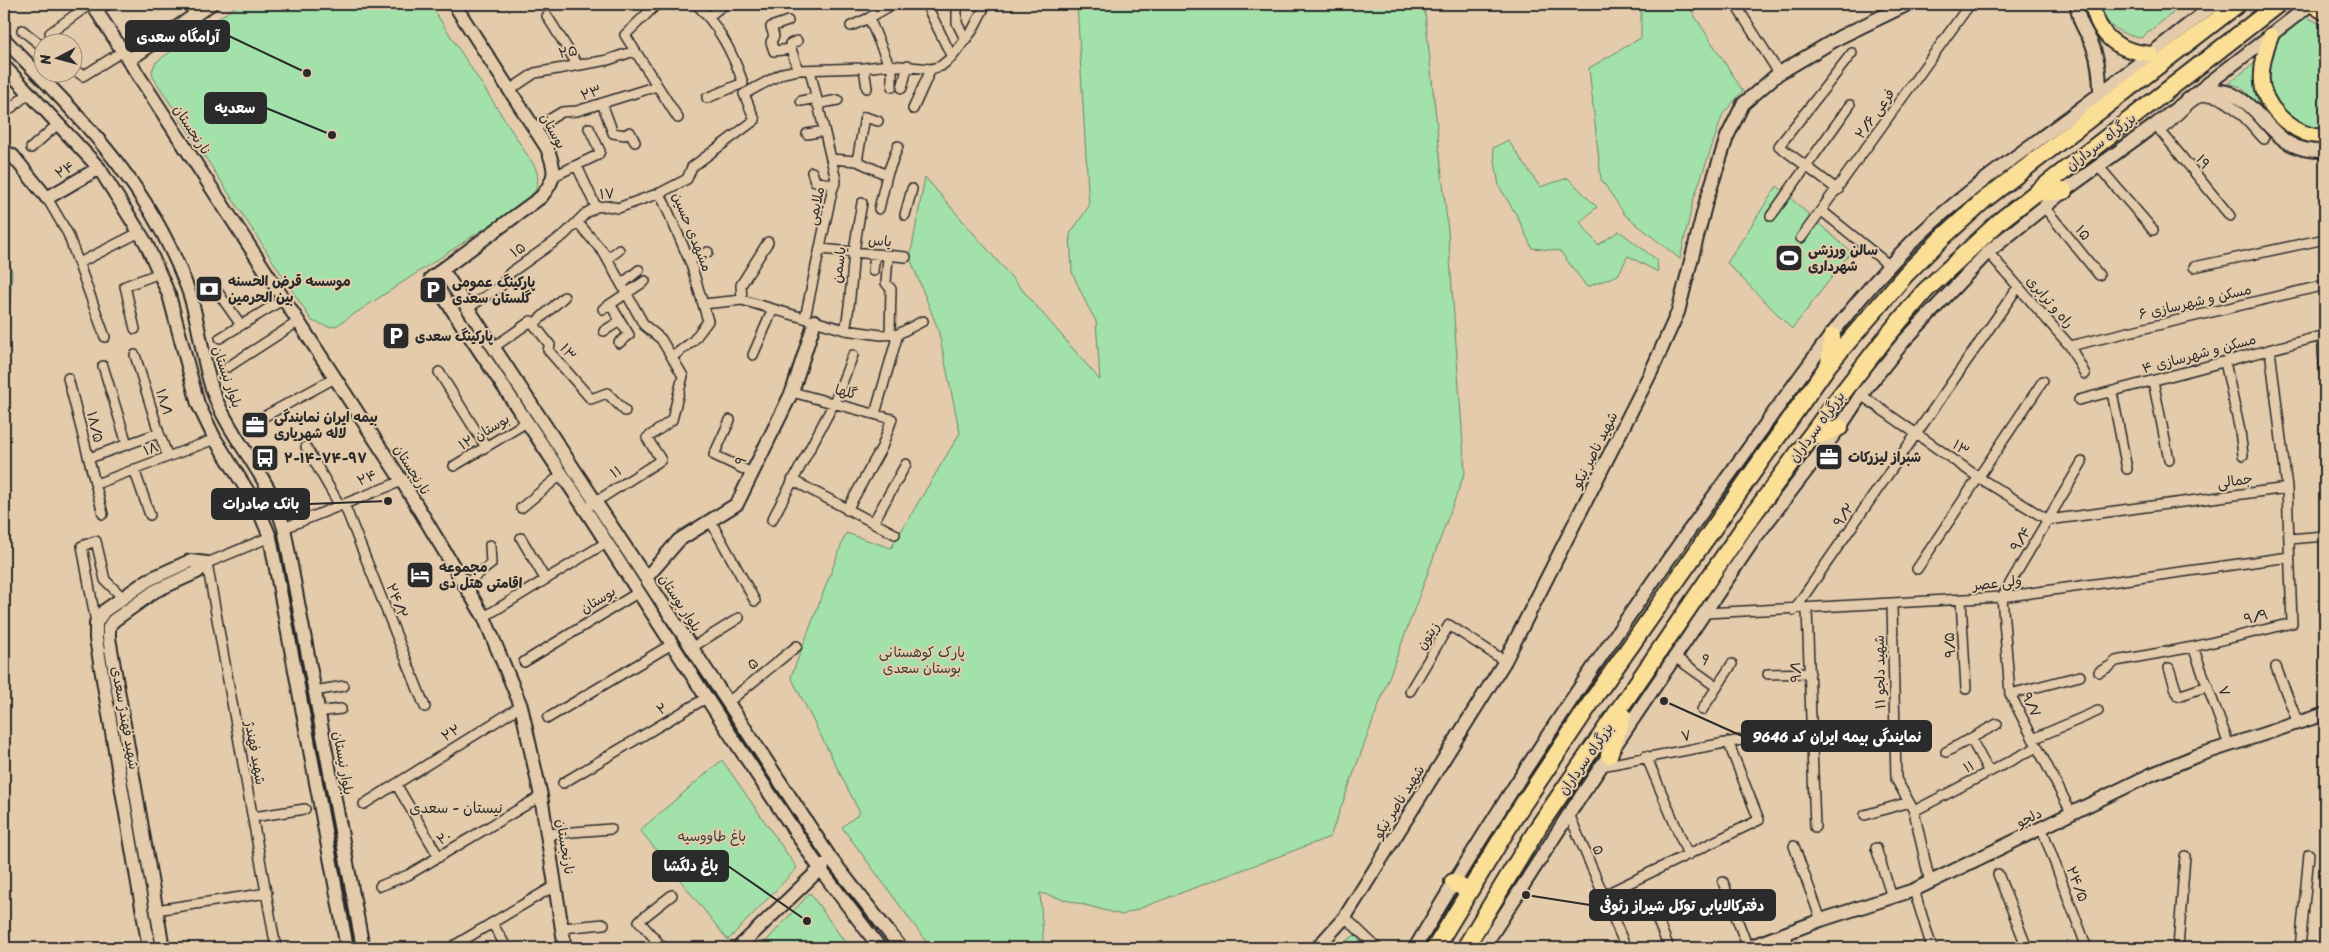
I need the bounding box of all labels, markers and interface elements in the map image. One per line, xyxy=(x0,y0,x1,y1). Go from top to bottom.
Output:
callout: آرامگاه سعدی xyxy=(126,21,229,51)
text: آرامگاه سعدی xyxy=(137,24,221,50)
north arrow xyxy=(32,32,82,82)
street label: ۲۵ xyxy=(556,38,580,66)
text: N xyxy=(33,53,59,66)
street label: ۲۳ xyxy=(577,78,605,108)
street label: فرعی ۲/۶ xyxy=(1848,83,1902,145)
callout: سعدیه xyxy=(205,93,266,123)
text: سعدیه xyxy=(215,95,255,121)
street label: نارنجستان xyxy=(166,99,218,161)
street label: بزرگراه سرداران xyxy=(2060,106,2142,178)
street label: بوستان xyxy=(533,108,573,154)
street label: ۱۹ xyxy=(2189,149,2217,175)
street label: ۲۴ xyxy=(50,154,80,186)
street label: ۱۷ xyxy=(599,181,615,207)
street label: ملایمی xyxy=(800,184,832,228)
street label: مشهدی حسین xyxy=(665,188,719,276)
street label: ۱۵ xyxy=(2069,219,2097,247)
street label: یاس xyxy=(867,228,893,254)
street label: ۱۵ xyxy=(505,236,531,264)
place label: سالن ورزشی شهرداری xyxy=(1808,238,1878,279)
sports icon: سالن ورزشی شهرداری xyxy=(1774,243,1804,273)
street label: یاسمن xyxy=(824,245,854,285)
place label: موسسه قرض الحسنه بین الحرمین xyxy=(228,269,351,310)
place label: پارکینگ عمومی گلستان سعدی xyxy=(452,270,535,311)
street label: راه و ترابری xyxy=(2020,270,2080,334)
bank icon: موسسه قرض الحسنه بین الحرمین xyxy=(194,274,224,304)
parking icon: پارکینگ عمومی گلستان سعدی xyxy=(418,275,448,305)
street label: مسکن و شهرسازی ۶ xyxy=(2136,277,2254,327)
parking icon: پارکینگ سعدی xyxy=(381,321,411,351)
place label: پارکینگ سعدی xyxy=(415,324,493,349)
street label: مسکن و شهرسازی ۴ xyxy=(2139,327,2259,381)
street label: ۱۳ xyxy=(553,338,583,366)
street label: بلوار نیستان xyxy=(205,343,249,411)
street label: گلها xyxy=(832,377,860,407)
street label: ۱۸/۱ xyxy=(148,385,180,419)
street label: بزرگراه سرداران xyxy=(1782,386,1852,468)
place label: بیمه ایران نمایندگی لاله شهریاری xyxy=(274,405,378,446)
street label: بوستان ۱۲ xyxy=(453,407,515,457)
street label: شهید ناصر نیکو xyxy=(1564,407,1625,494)
street label: ۱۸/۵ xyxy=(79,409,111,445)
office icon: بیمه ایران نمایندگی لاله شهریاری xyxy=(240,410,270,440)
street label: ۱۳ xyxy=(1947,433,1975,463)
street label: ۱۸ xyxy=(140,435,162,463)
street label: نارنجستان xyxy=(386,439,438,501)
office icon: شبراز لیزرکات xyxy=(1814,442,1844,472)
bus stop icon: ۲-۱۴-۷۴-۹۷ xyxy=(250,443,280,473)
place label: شبراز لیزرکات xyxy=(1848,445,1921,470)
place label: ۲-۱۴-۷۴-۹۷ xyxy=(284,446,367,471)
street label: ۹ xyxy=(728,451,754,471)
street label: ۱۱ xyxy=(605,459,627,485)
street label: ۲۴ xyxy=(353,463,381,493)
street label: جمالی xyxy=(2216,466,2254,496)
callout: بانک صادرات xyxy=(212,489,309,519)
text: بانک صادرات xyxy=(223,491,299,517)
street label: ۹/۲ xyxy=(1827,498,1861,532)
street label: ۹/۴ xyxy=(2004,521,2038,557)
place label: مجموعه اقامتی هتل دی xyxy=(439,555,523,596)
hotel icon: مجموعه اقامتی هتل دی xyxy=(405,560,435,590)
street label: ولی عصر xyxy=(1970,568,2023,598)
street label: بلوار بوستان xyxy=(652,569,708,637)
street label: ۲۴/۲ xyxy=(379,579,415,623)
street label: بوستان xyxy=(575,579,621,621)
street label: ۹/۹ xyxy=(2241,602,2271,632)
street label: زیتون xyxy=(1409,617,1447,655)
street label: ۹/۵ xyxy=(1937,632,1963,658)
street label: شهید دلجو ۱۱ xyxy=(1867,635,1893,709)
park label: پارک کوهستانی بوستان سعدی xyxy=(879,640,965,681)
street label: ۹ xyxy=(1694,647,1716,673)
street label: ۵ xyxy=(741,651,765,677)
street label: ۹/۱ xyxy=(1783,661,1809,683)
street label: شهید فهندژ سعدی xyxy=(104,664,146,772)
street label: ۷ xyxy=(2211,682,2237,700)
street label: ۹/۷ xyxy=(2014,688,2048,722)
street label: ۲ xyxy=(652,696,672,722)
street label: ۲۲ xyxy=(436,717,466,749)
street label: بزرگراه سرداران xyxy=(1552,717,1620,801)
street label: شهید فهندژ xyxy=(237,718,273,787)
callout: نمایندگی بیمه ایران کد 9646 xyxy=(1742,721,1931,751)
street label: ۷ xyxy=(1679,723,1693,749)
text: نمایندگی بیمه ایران کد 9646 xyxy=(1753,724,1921,750)
street label: بلوار نیستان xyxy=(325,729,361,797)
street label: ۱۱ xyxy=(1959,754,1979,780)
street label: شهید ناصر نیکو xyxy=(1366,760,1432,845)
district label: نیستان - سعدی xyxy=(409,795,503,821)
street label: دلجو xyxy=(2011,801,2046,835)
street label: نارنجستان xyxy=(548,817,582,877)
street label: ۲۰ xyxy=(432,824,456,852)
park label: باغ طاووسیه xyxy=(678,824,746,849)
street label: ۵ xyxy=(1585,841,1611,859)
callout: باغ دلگشا xyxy=(653,851,728,881)
text: باغ دلگشا xyxy=(664,853,718,879)
street label: ۲۴/۵ xyxy=(2059,862,2095,906)
callout: دفترکالایابی توکل شیراز رئوفی xyxy=(1590,890,1775,920)
text: دفترکالایابی توکل شیراز رئوفی xyxy=(1600,893,1764,919)

